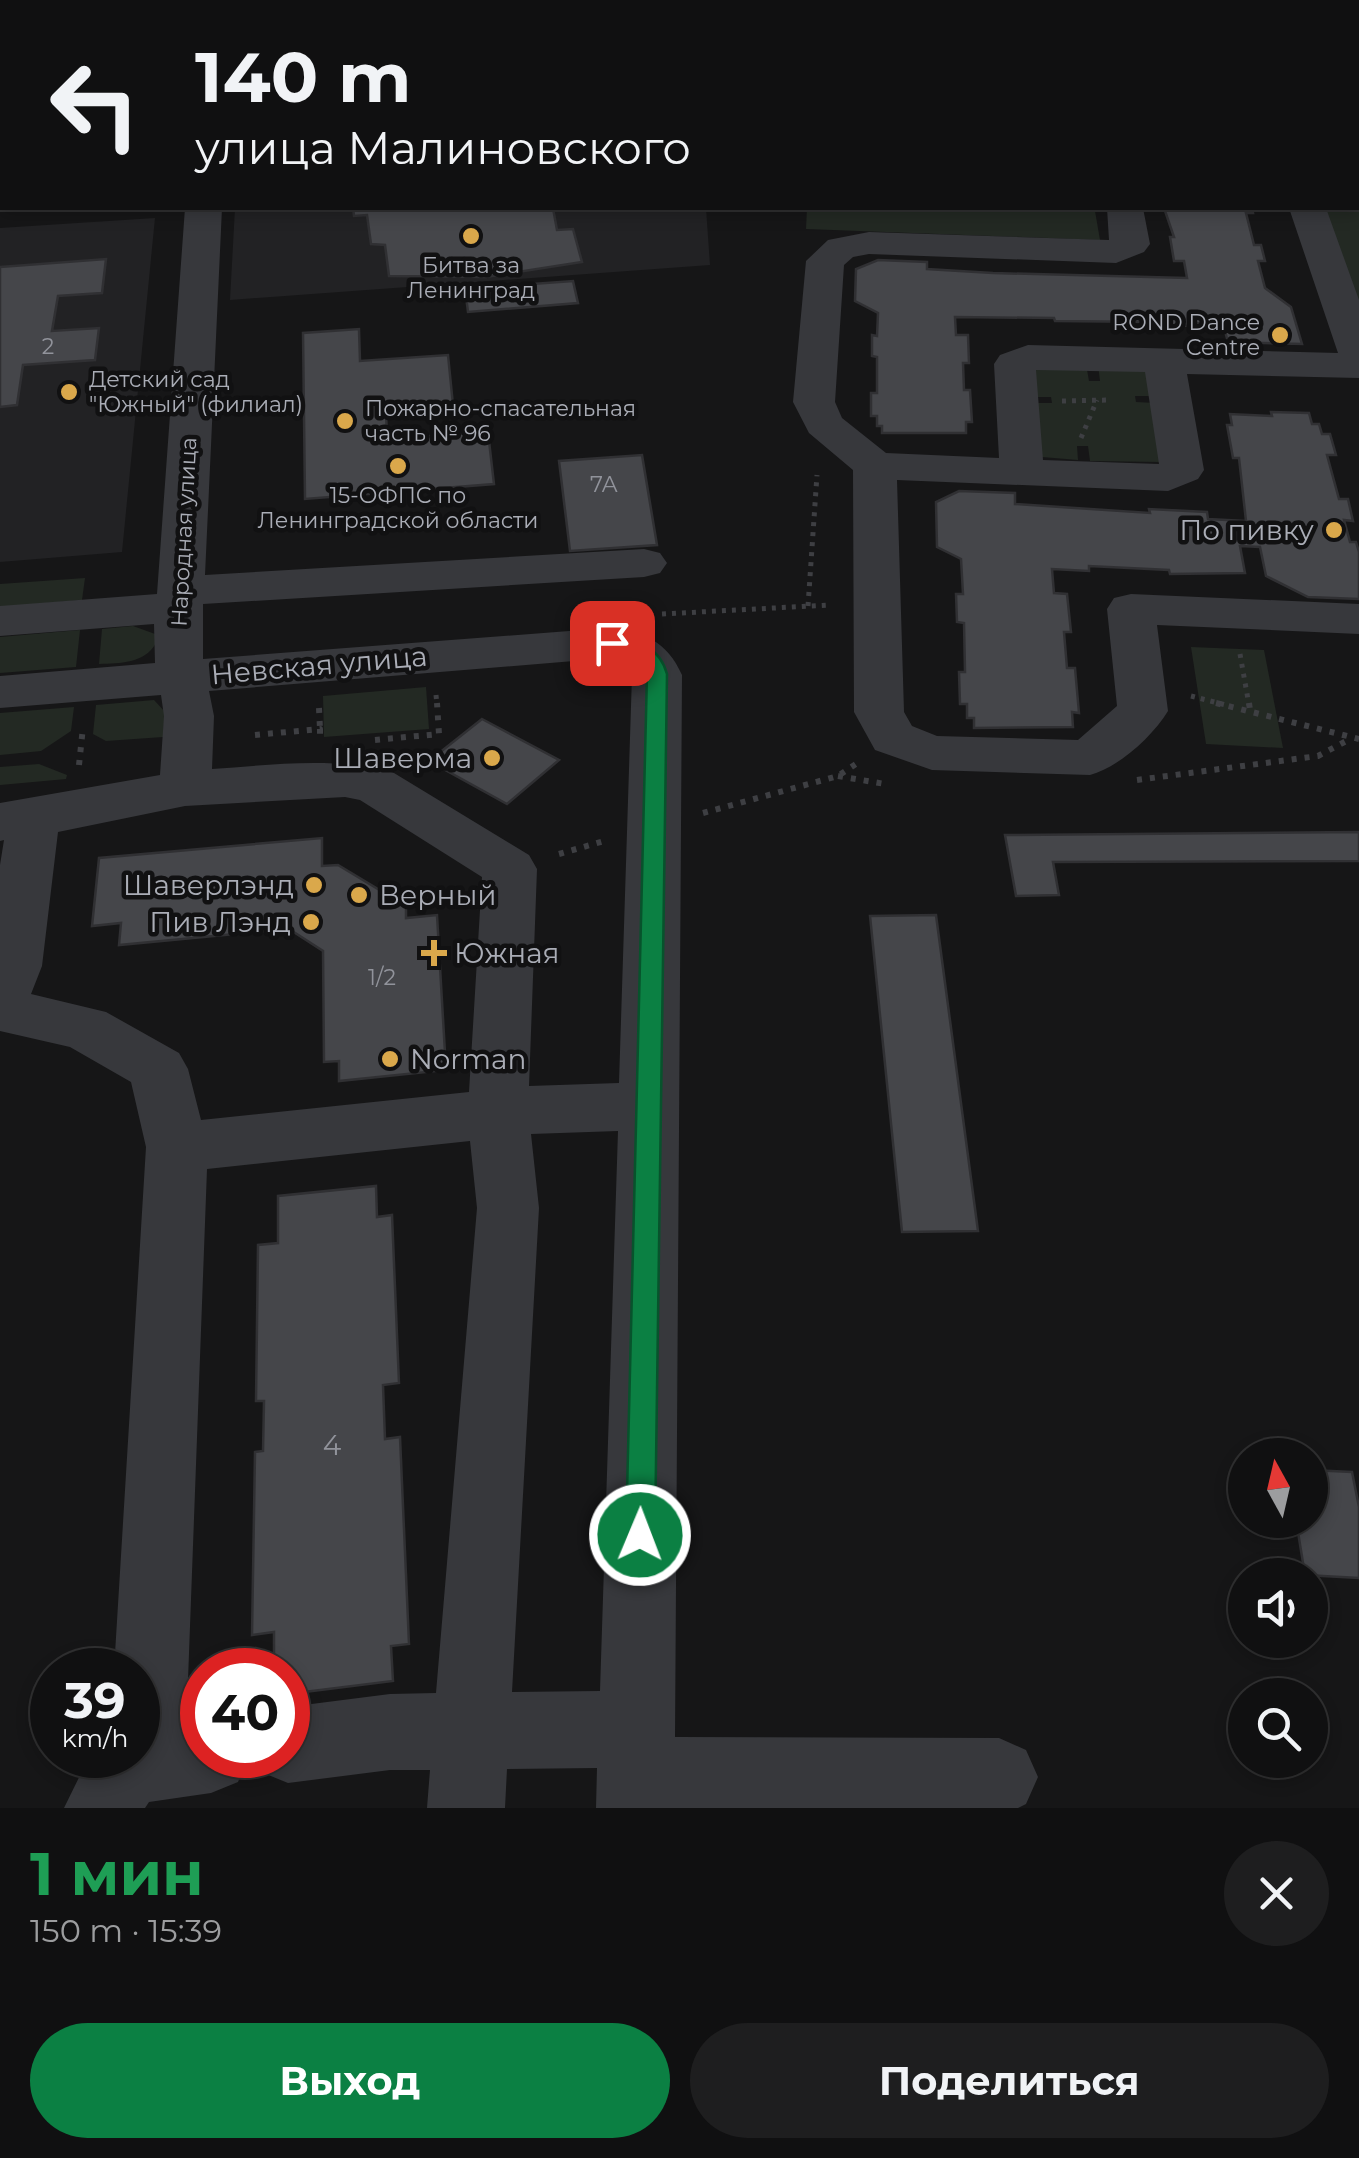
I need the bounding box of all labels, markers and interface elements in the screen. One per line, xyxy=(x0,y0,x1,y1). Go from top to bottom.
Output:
text: 140 m xyxy=(195,34,411,120)
icon: left xyxy=(30,40,160,170)
text: улица Малиновского xyxy=(195,120,691,175)
marker: Битва за Ленинград xyxy=(460,225,482,247)
place label: Битва за Ленинград xyxy=(407,252,535,304)
place label: ROND Dance Centre xyxy=(1112,309,1260,361)
marker: ROND Dance Centre xyxy=(1269,324,1291,346)
house number: 2 xyxy=(42,333,54,360)
place label: Детский сад "Южный" (филиал) xyxy=(89,366,303,418)
marker: Детский сад "Южный" (филиал) xyxy=(58,381,80,403)
place label: Пожарно-спасательная часть № 96 xyxy=(365,395,636,447)
marker: Пожарно-спасательная часть № 96 xyxy=(334,410,356,432)
street label: Народная улица xyxy=(166,437,202,627)
marker: 15-ОФПС по Ленинградской области xyxy=(387,455,409,477)
house number: 7А xyxy=(590,471,619,498)
place label: 15-ОФПС по Ленинградской области xyxy=(258,482,538,534)
place label: По пивку xyxy=(1179,513,1314,547)
marker: По пивку xyxy=(1323,519,1345,541)
pin xyxy=(570,601,655,686)
icon: arrive xyxy=(585,616,640,671)
street label: Невская улица xyxy=(209,639,429,691)
place label: Шаверма xyxy=(333,741,472,775)
marker: Шаверма xyxy=(481,747,503,769)
place label: Шаверлэнд xyxy=(123,868,294,902)
marker: Шаверлэнд xyxy=(303,874,325,896)
place label: Верный xyxy=(379,878,497,912)
marker: Верный xyxy=(348,884,370,906)
place label: Пив Лэнд xyxy=(149,905,291,939)
marker: Пив Лэнд xyxy=(300,911,322,933)
place label: Южная xyxy=(454,936,560,970)
marker: Южная xyxy=(423,942,445,964)
house number: 1/2 xyxy=(368,964,396,991)
place label: Norman xyxy=(410,1042,527,1076)
marker: Norman xyxy=(379,1048,401,1070)
house number: 4 xyxy=(323,1428,342,1462)
north arrow xyxy=(1228,1438,1328,1538)
map controls xyxy=(1228,1438,1328,1778)
position arrow xyxy=(588,1483,692,1587)
button: sound xyxy=(1228,1558,1328,1658)
speed limit sign: 40 xyxy=(180,1648,310,1778)
text: 39 xyxy=(64,1670,126,1731)
button: search xyxy=(1228,1678,1328,1778)
text: km/h xyxy=(62,1723,128,1753)
text: 1 мин xyxy=(30,1837,204,1910)
button: close xyxy=(1224,1841,1329,1946)
text: 150 m · 15:39 xyxy=(30,1911,222,1950)
button: Выход xyxy=(30,2023,670,2138)
button: Поделиться xyxy=(690,2023,1329,2138)

